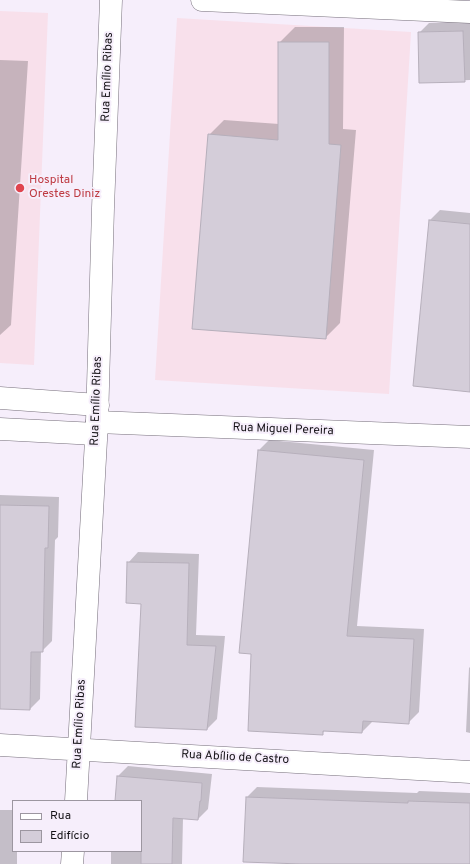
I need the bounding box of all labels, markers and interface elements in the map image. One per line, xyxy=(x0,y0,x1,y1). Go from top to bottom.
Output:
street label: Rua Emílio Ribas xyxy=(99,32,117,122)
place label: Hospital Orestes Diniz xyxy=(29,174,100,202)
marker: Hospital Orestes Diniz xyxy=(14,182,26,194)
street label: Rua Emílio Ribas xyxy=(88,356,106,446)
street label: Rua Miguel Pereira xyxy=(232,421,334,439)
street label: Rua Emílio Ribas xyxy=(70,679,90,769)
street label: Rua Abílio de Castro xyxy=(181,748,289,768)
legend xyxy=(12,800,142,852)
text: Rua xyxy=(50,808,71,824)
text: Edifício xyxy=(50,828,89,844)

